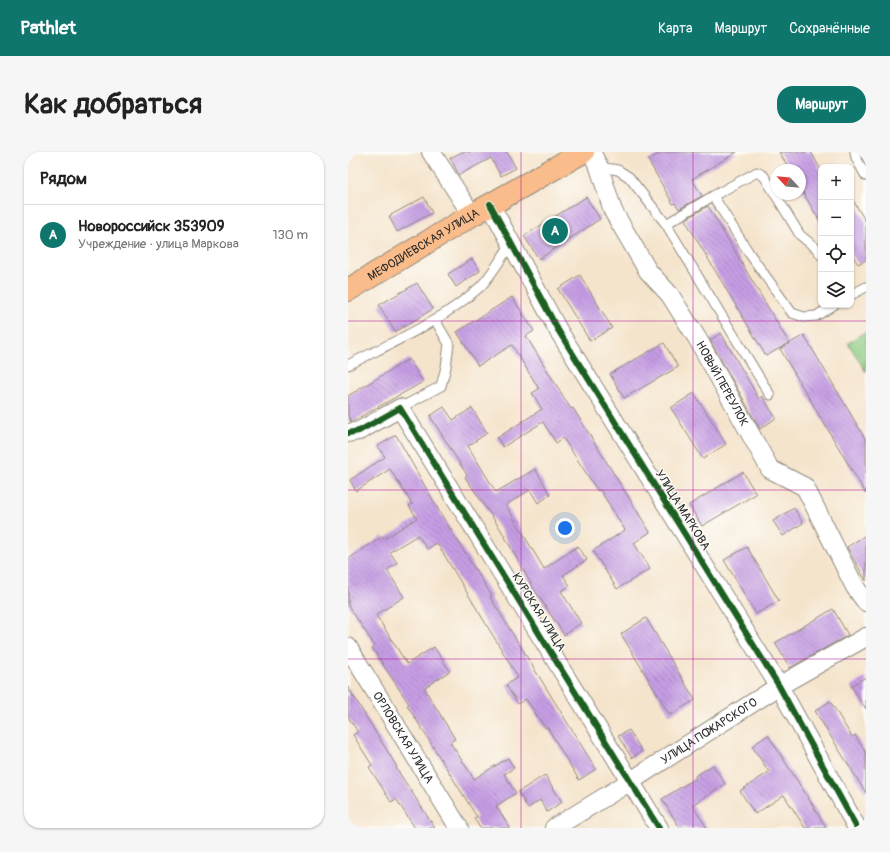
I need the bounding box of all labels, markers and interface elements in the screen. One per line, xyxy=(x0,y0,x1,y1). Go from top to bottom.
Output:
text: Pathlet xyxy=(20,16,76,40)
text: Карта xyxy=(658,20,693,37)
text: Маршрут xyxy=(715,20,767,37)
text: Сохранённые xyxy=(789,20,870,37)
button: Маршрут xyxy=(777,86,866,123)
text: Как добраться xyxy=(24,87,202,122)
north arrow xyxy=(770,164,806,200)
map controls xyxy=(818,164,854,308)
button: + xyxy=(818,164,854,200)
text: Рядом xyxy=(40,168,87,189)
button: − xyxy=(818,200,854,236)
street label: МЕФОДИЕВСКАЯ УЛИЦА xyxy=(365,205,482,284)
pin: A xyxy=(542,216,568,246)
text: Новороссийск 353909 xyxy=(78,217,224,236)
text: A xyxy=(49,227,57,243)
text: 130 m xyxy=(272,227,308,243)
text: Учреждение · улица Маркова xyxy=(78,236,239,252)
button: locate xyxy=(818,236,854,272)
button: layers xyxy=(818,272,854,308)
street label: НОВЫЙ ПЕРЕУЛОК xyxy=(692,339,752,429)
street label: УЛИЦА МАРКОВА xyxy=(652,467,713,553)
your location xyxy=(555,518,575,538)
street label: КУРСКАЯ УЛИЦА xyxy=(508,570,569,654)
street label: ОРЛОВСКАЯ УЛИЦА xyxy=(369,689,437,786)
street label: УЛИЦА ПОЖАРСКОГО xyxy=(658,695,761,768)

